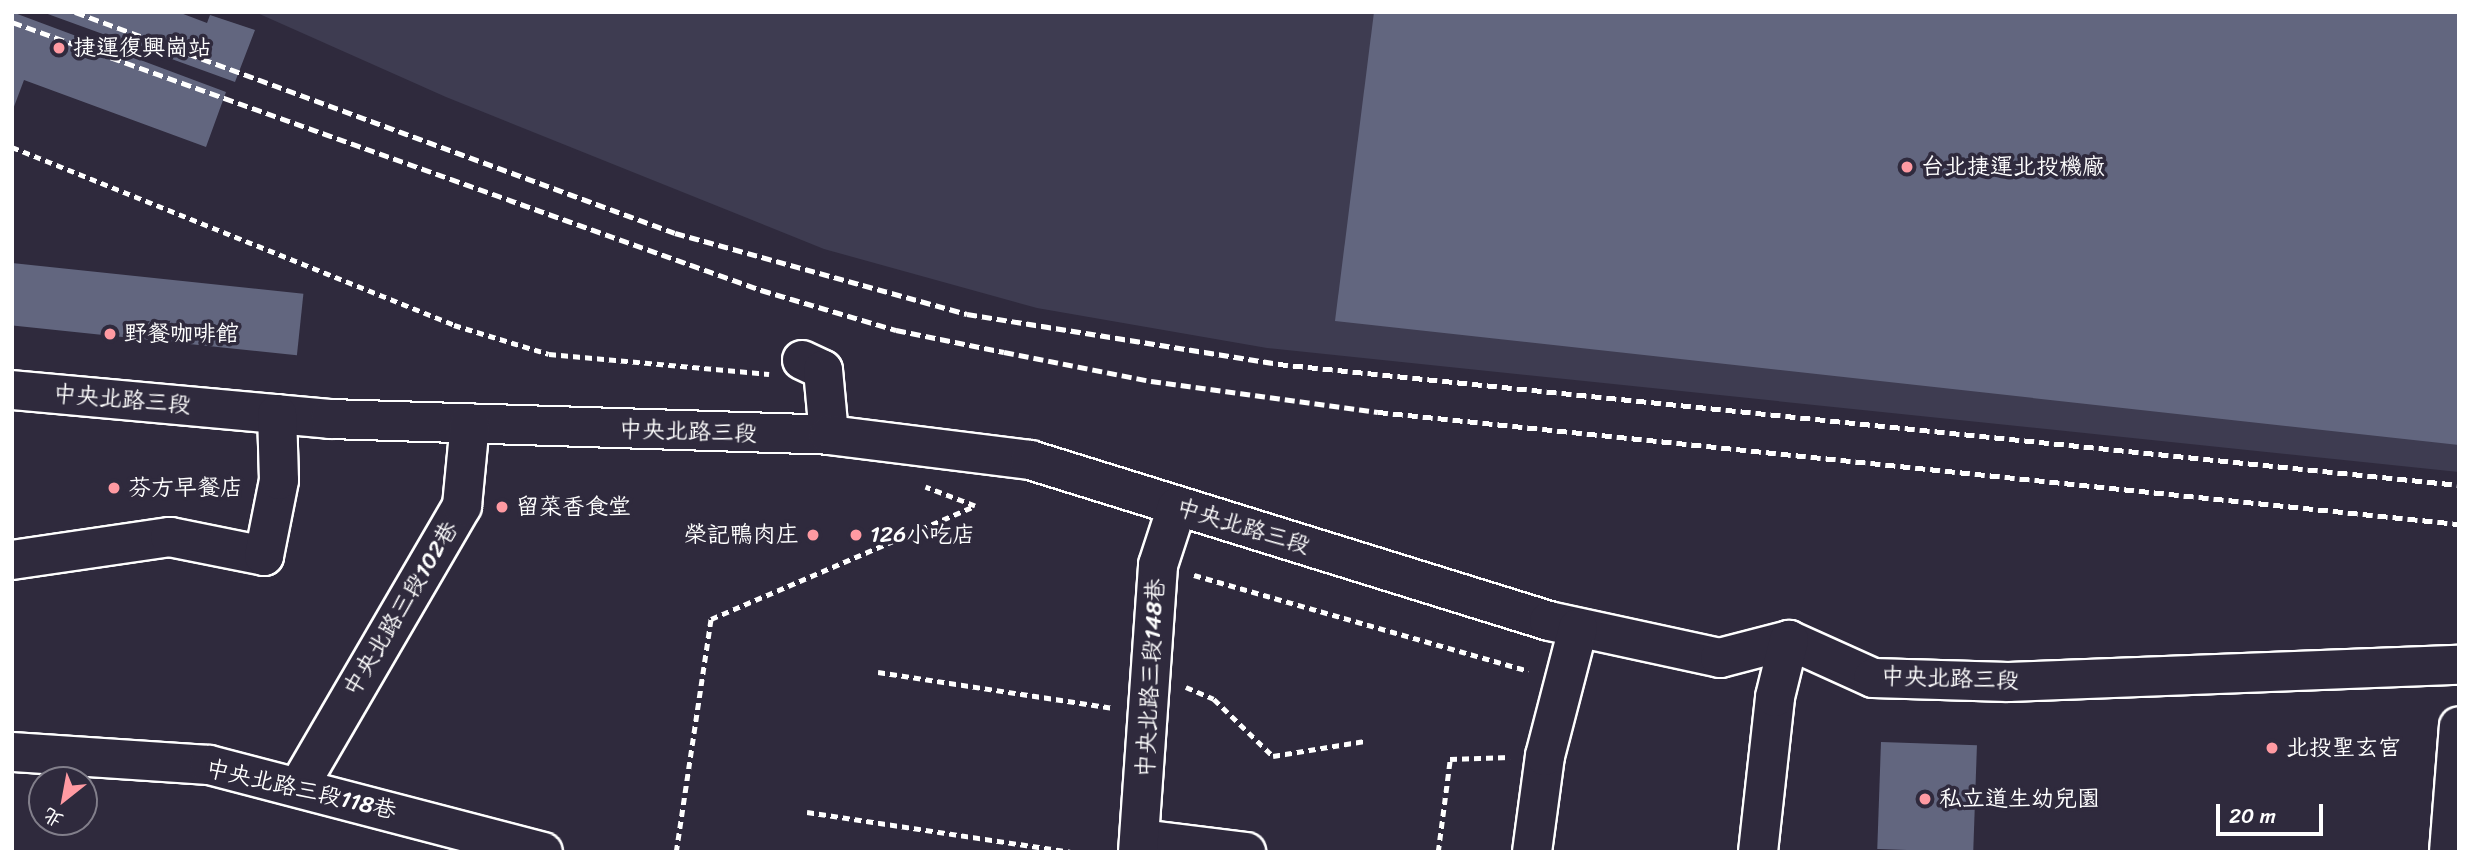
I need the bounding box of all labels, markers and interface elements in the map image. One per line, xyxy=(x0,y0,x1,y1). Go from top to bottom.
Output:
place label: 捷運復興崗站 xyxy=(73,34,211,62)
marker: 捷運復興崗站 xyxy=(51,40,67,56)
place label: 台北捷運北投機廠 xyxy=(1921,153,2105,181)
marker: 台北捷運北投機廠 xyxy=(1899,159,1915,175)
place label: 野餐咖啡館 xyxy=(124,320,239,348)
marker: 野餐咖啡館 xyxy=(102,326,118,342)
street label: 中央北路三段 xyxy=(52,380,192,420)
street label: 中央北路三段 xyxy=(619,416,757,448)
place label: 芬方早餐店 xyxy=(128,474,243,502)
marker: 芬方早餐店 xyxy=(106,480,122,496)
place label: 留菜香食堂 xyxy=(516,493,631,521)
street label: 中央北路三段 xyxy=(1173,494,1313,560)
marker: 留菜香食堂 xyxy=(494,499,510,515)
street label: 中央北路三段102巷 xyxy=(338,517,464,701)
place label: 榮記鴨肉庄 xyxy=(684,521,799,549)
place label: 126小吃店 xyxy=(870,521,975,549)
marker: 榮記鴨肉庄 xyxy=(805,527,821,543)
marker: 126小吃店 xyxy=(848,527,864,543)
street label: 中央北路三段148巷 xyxy=(1132,578,1170,778)
street label: 中央北路三段 xyxy=(1881,663,2019,695)
place label: 北投聖玄宮 xyxy=(2286,734,2401,762)
marker: 北投聖玄宮 xyxy=(2264,740,2280,756)
street label: 中央北路三段118巷 xyxy=(203,755,399,825)
north arrow xyxy=(28,766,98,836)
place label: 私立道生幼兒園 xyxy=(1939,785,2100,813)
scale bar xyxy=(2219,790,2326,834)
marker: 私立道生幼兒園 xyxy=(1917,791,1933,807)
text: 20 m xyxy=(2229,797,2276,835)
text: 北 xyxy=(36,799,70,837)

